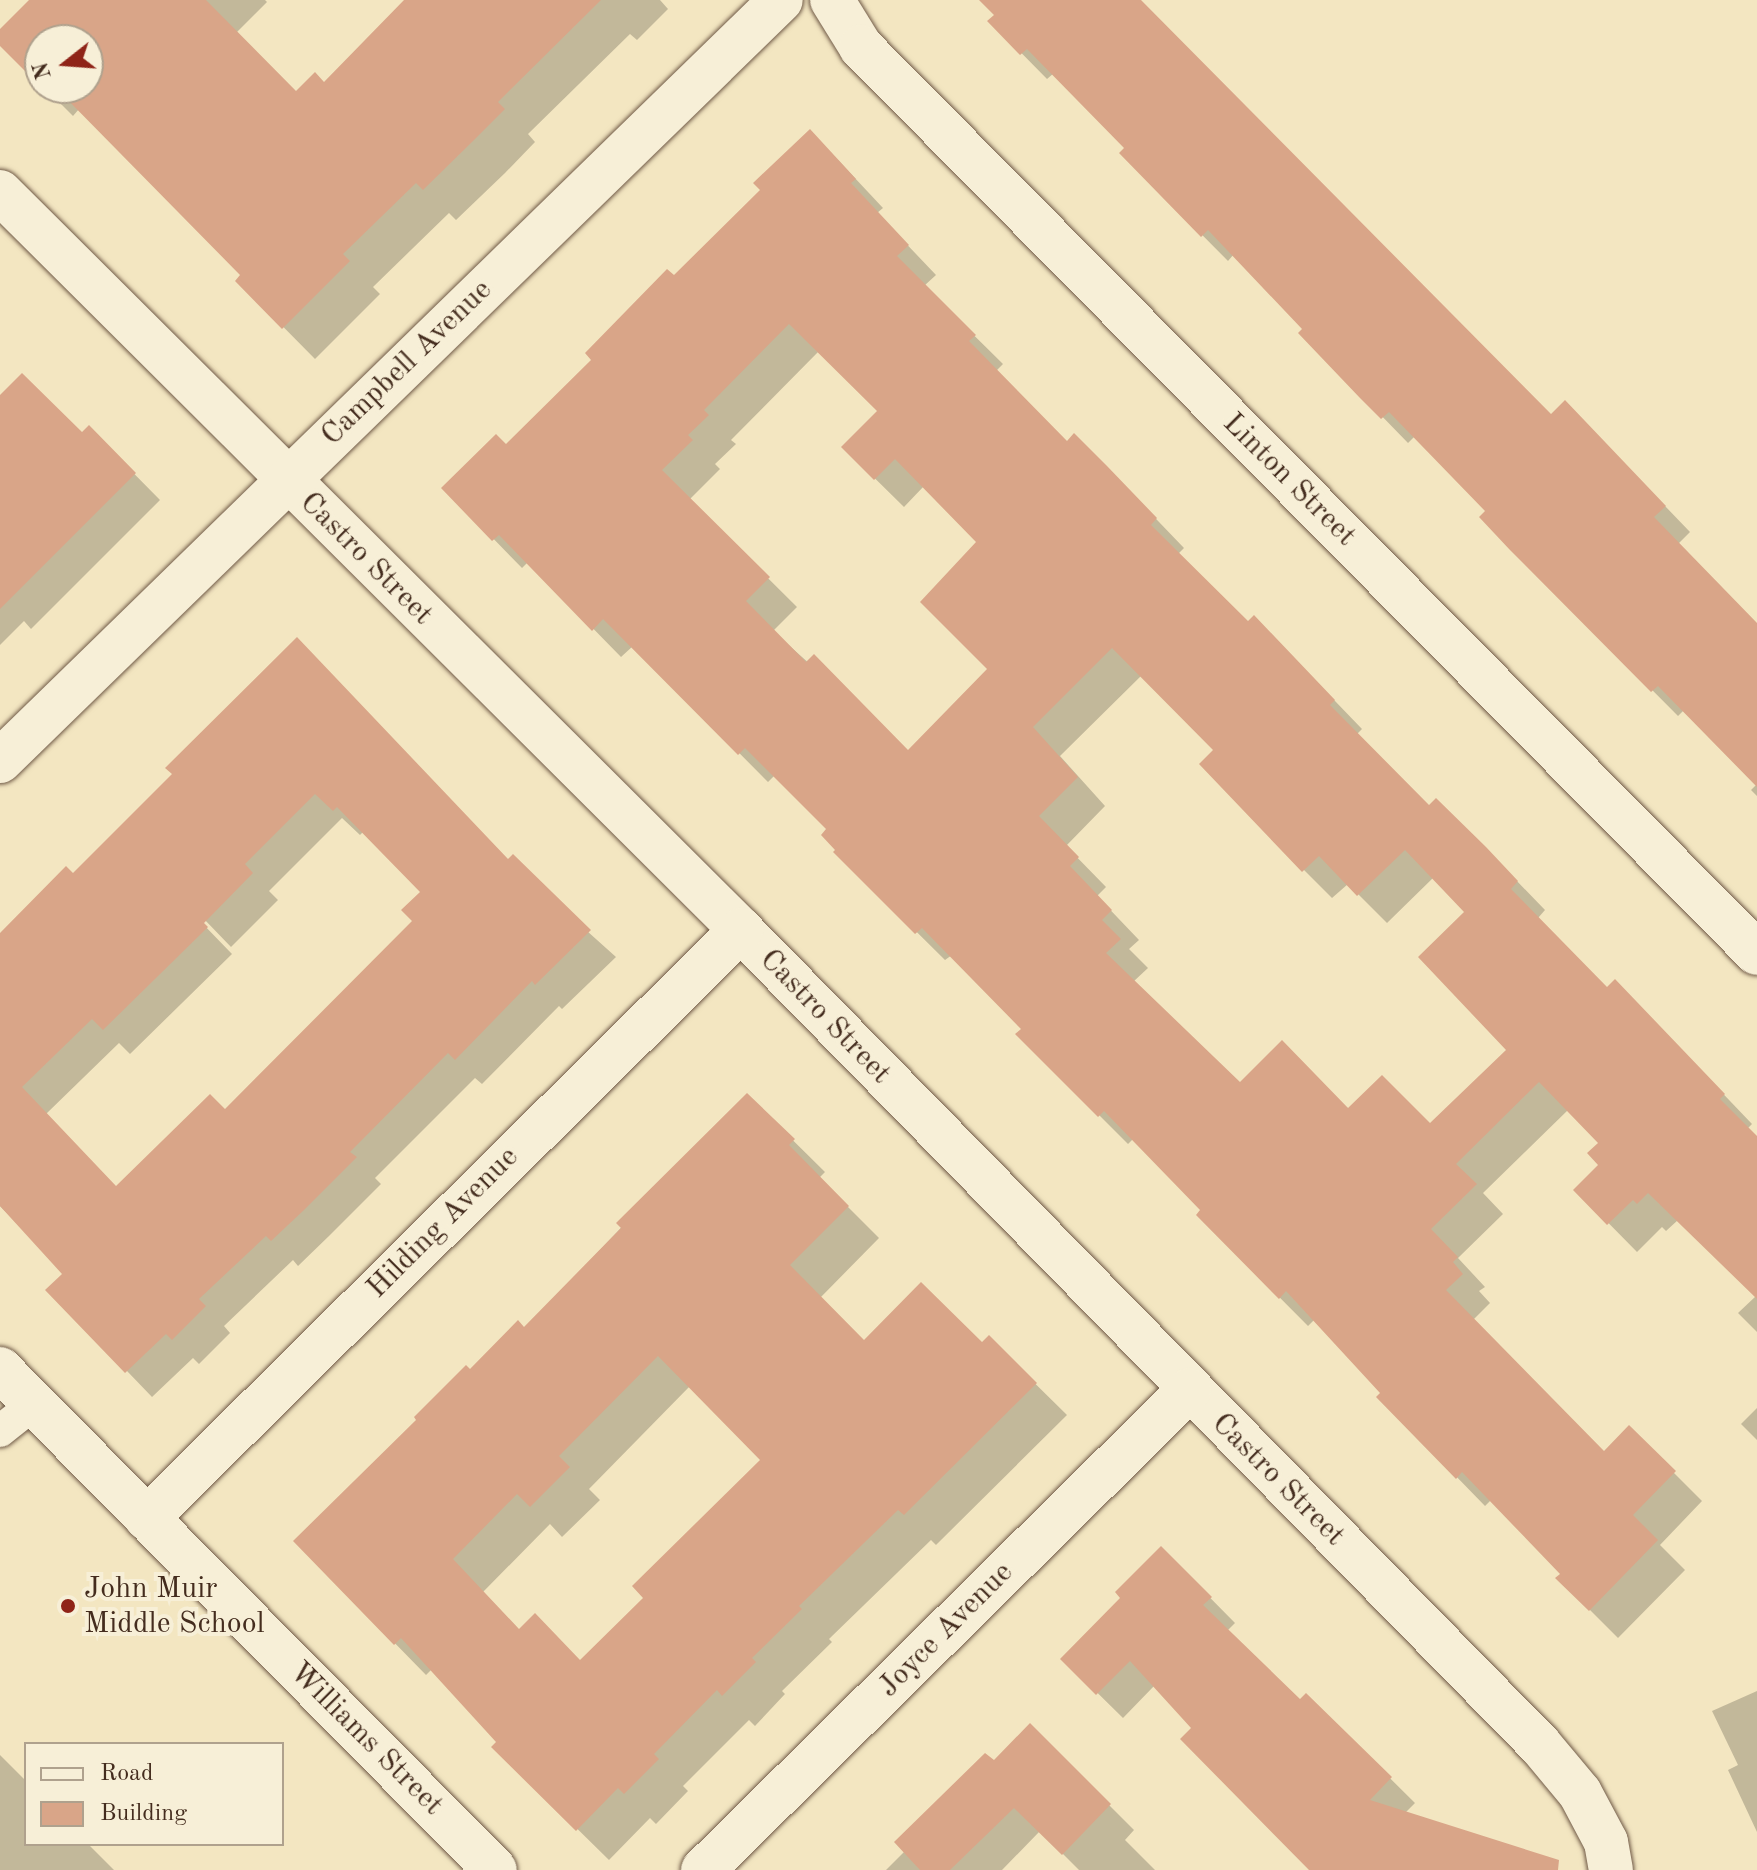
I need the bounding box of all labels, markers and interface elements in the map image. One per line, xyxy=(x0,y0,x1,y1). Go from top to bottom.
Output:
north arrow xyxy=(24,24,104,104)
text: N xyxy=(30,59,56,82)
street label: Campbell Avenue xyxy=(314,272,500,454)
street label: Linton Street xyxy=(1215,406,1363,554)
street label: Castro Street xyxy=(292,485,440,633)
street label: Castro Street xyxy=(752,942,898,1092)
street label: Hilding Avenue xyxy=(360,1140,526,1306)
street label: Castro Street xyxy=(1204,1406,1352,1554)
street label: Joyce Avenue xyxy=(871,1555,1021,1705)
place label: John Muir Middle School xyxy=(84,1571,265,1642)
marker: John Muir Middle School xyxy=(59,1597,77,1615)
street label: Williams Street xyxy=(282,1655,450,1823)
legend xyxy=(24,1742,284,1846)
text: Road xyxy=(100,1762,153,1786)
text: Building xyxy=(100,1802,187,1826)

